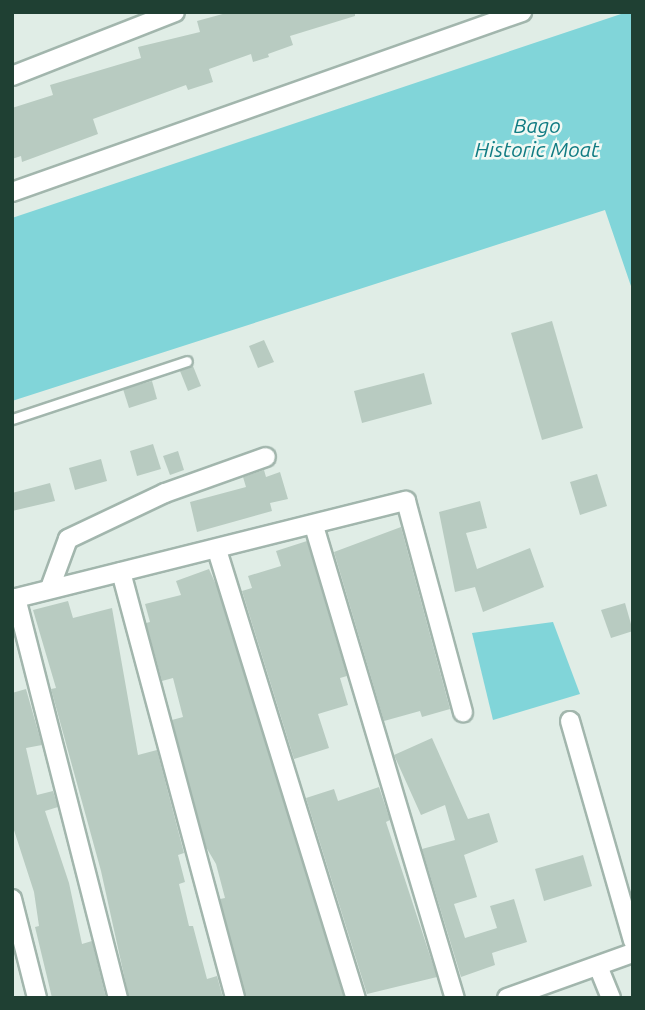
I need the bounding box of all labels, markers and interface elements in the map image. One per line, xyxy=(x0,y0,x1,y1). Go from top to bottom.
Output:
water label: Bago Historic Moat xyxy=(475,112,599,162)

